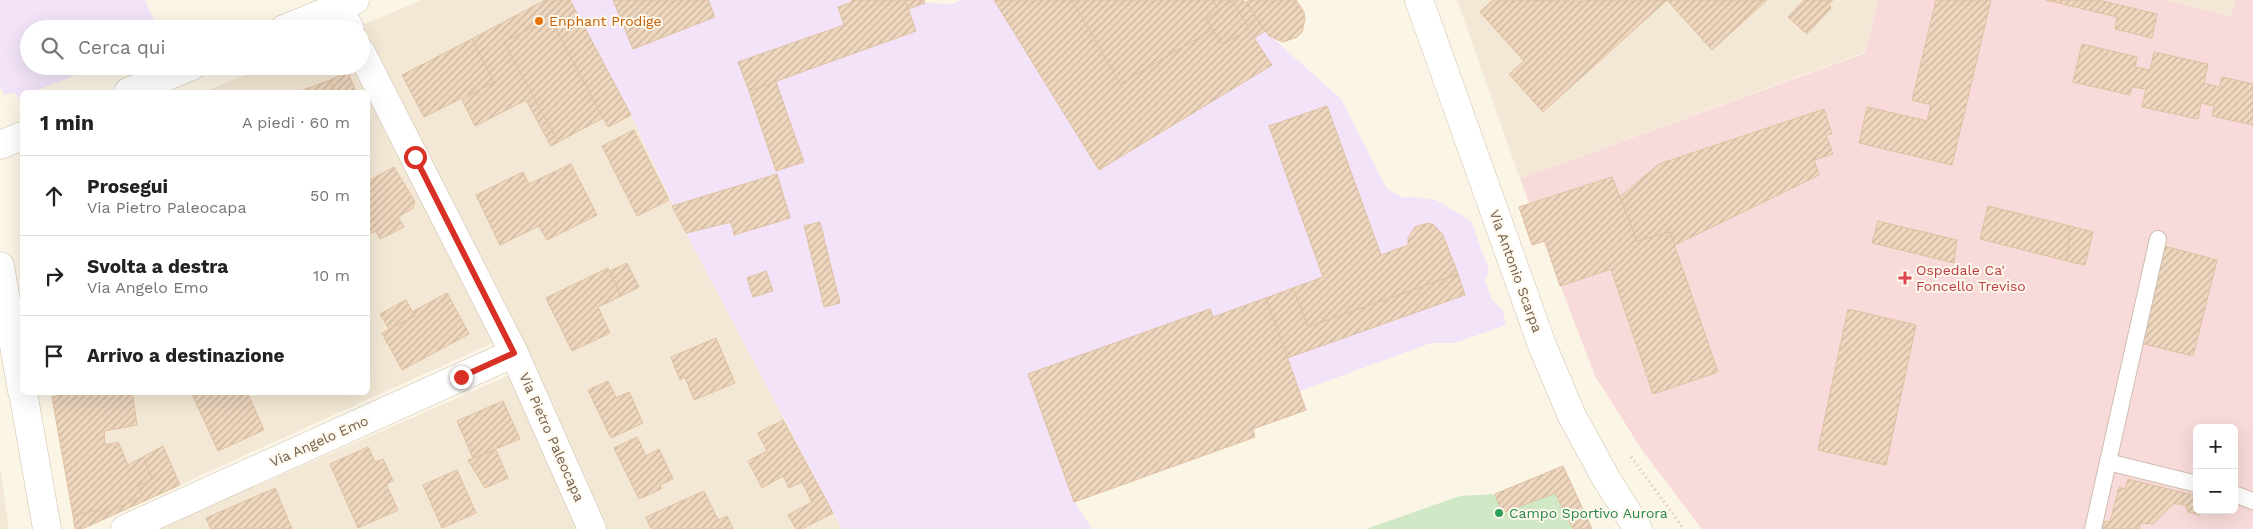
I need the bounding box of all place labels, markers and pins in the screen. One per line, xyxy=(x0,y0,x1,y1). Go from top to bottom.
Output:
place label: Enphant Prodige xyxy=(549,13,662,29)
marker: Enphant Prodige xyxy=(533,15,545,27)
place label: Ospedale Ca' Foncello Treviso xyxy=(1916,262,2026,294)
marker: Ospedale Ca' Foncello Treviso xyxy=(1898,271,1912,285)
place label: Campo Sportivo Aurora xyxy=(1509,505,1668,521)
marker: Campo Sportivo Aurora xyxy=(1493,507,1505,519)

